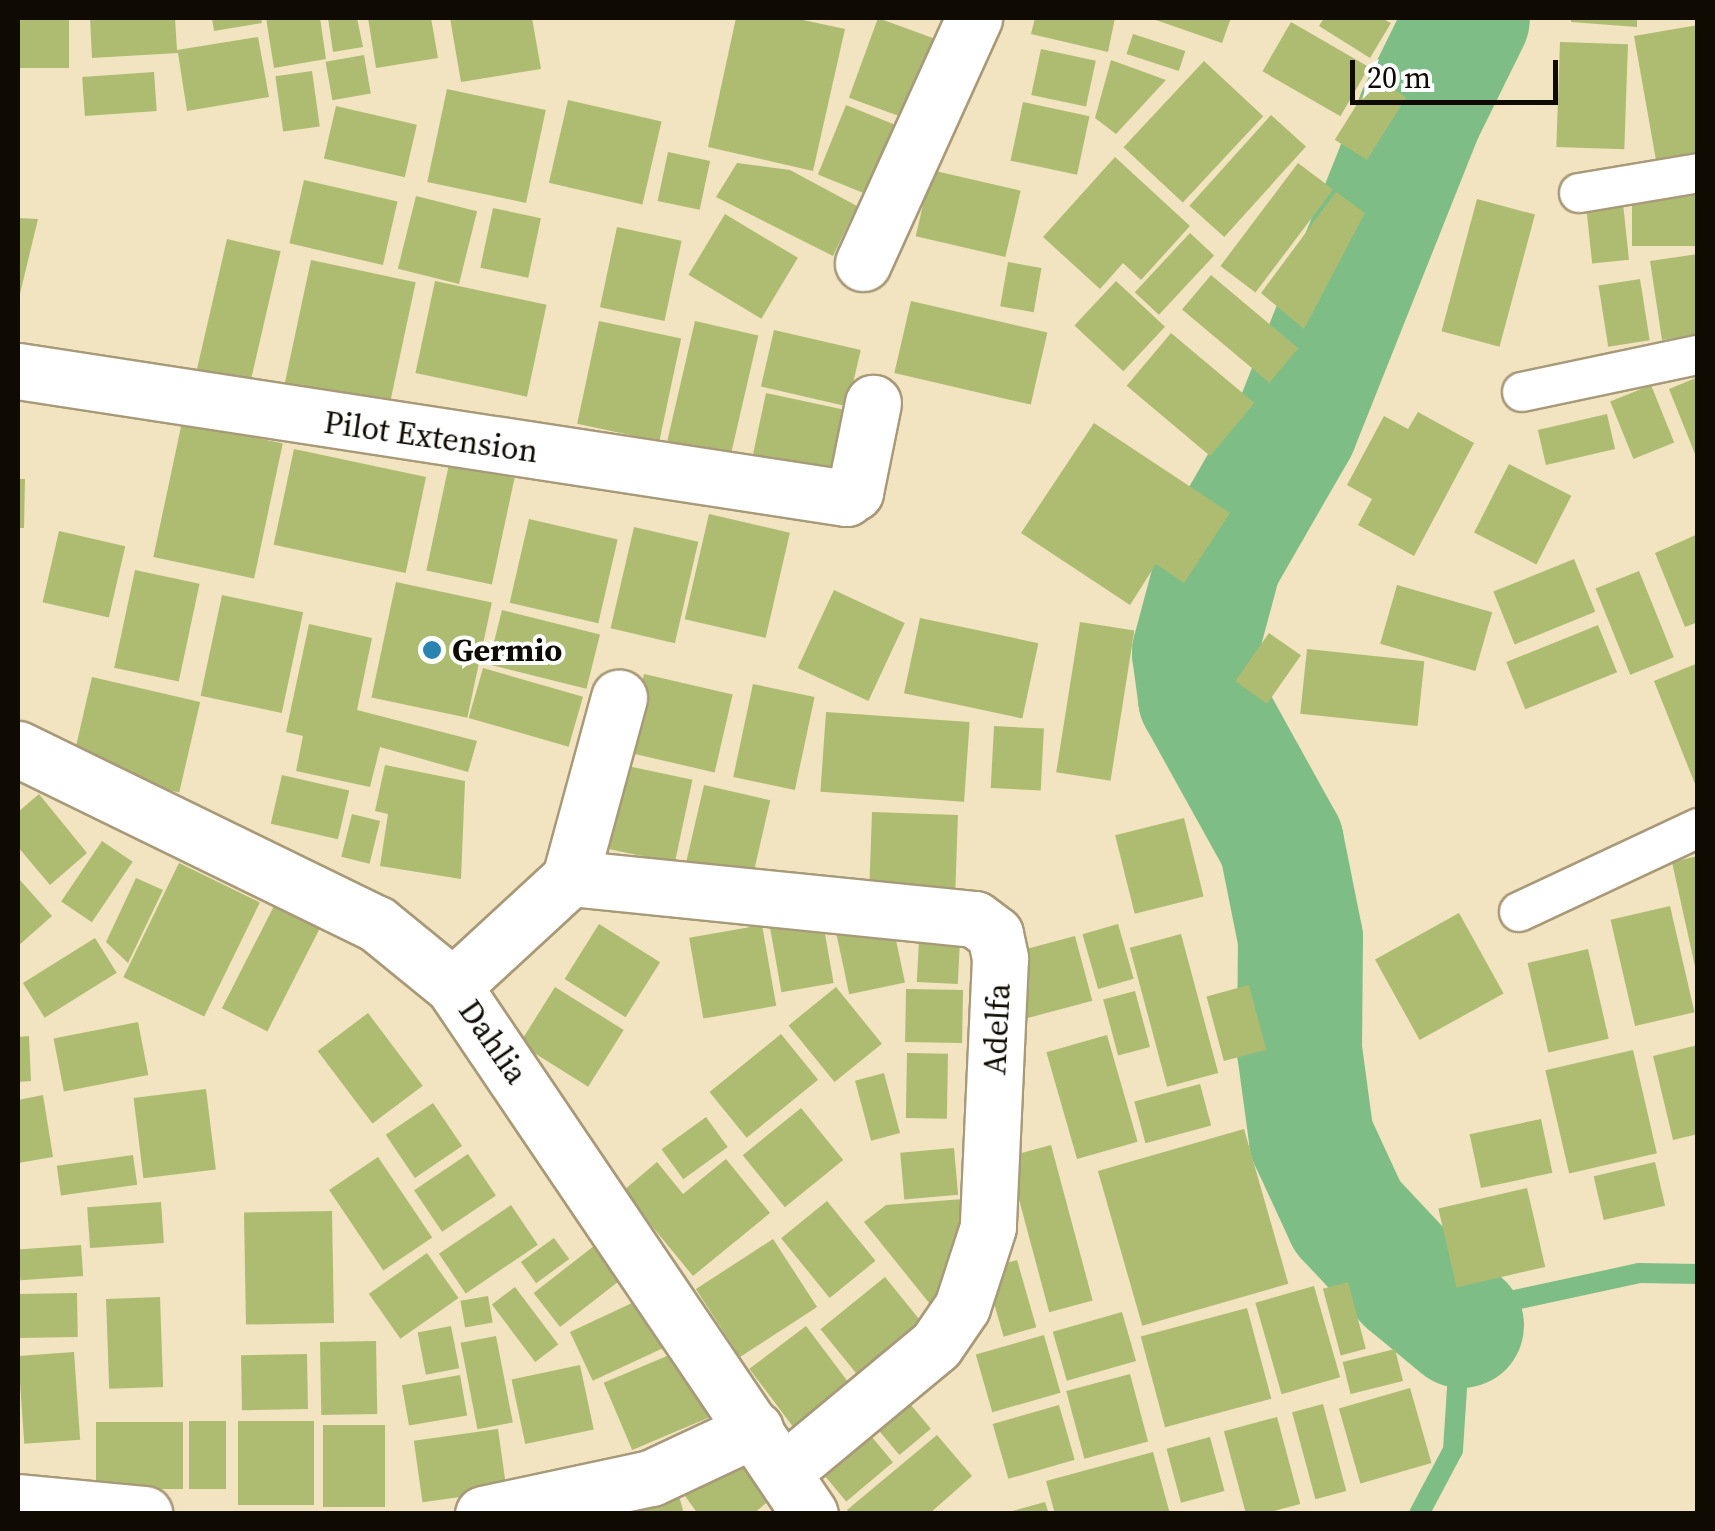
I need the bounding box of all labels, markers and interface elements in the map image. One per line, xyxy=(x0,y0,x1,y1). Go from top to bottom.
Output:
scale bar xyxy=(1355,40,1562,102)
text: 20 m xyxy=(1367,57,1431,98)
street label: Pilot Extension xyxy=(321,403,541,471)
place label: Germio xyxy=(452,631,562,669)
marker: Germio xyxy=(421,639,443,661)
street label: Adelfa xyxy=(975,982,1019,1076)
street label: Dahlia xyxy=(450,993,536,1091)

